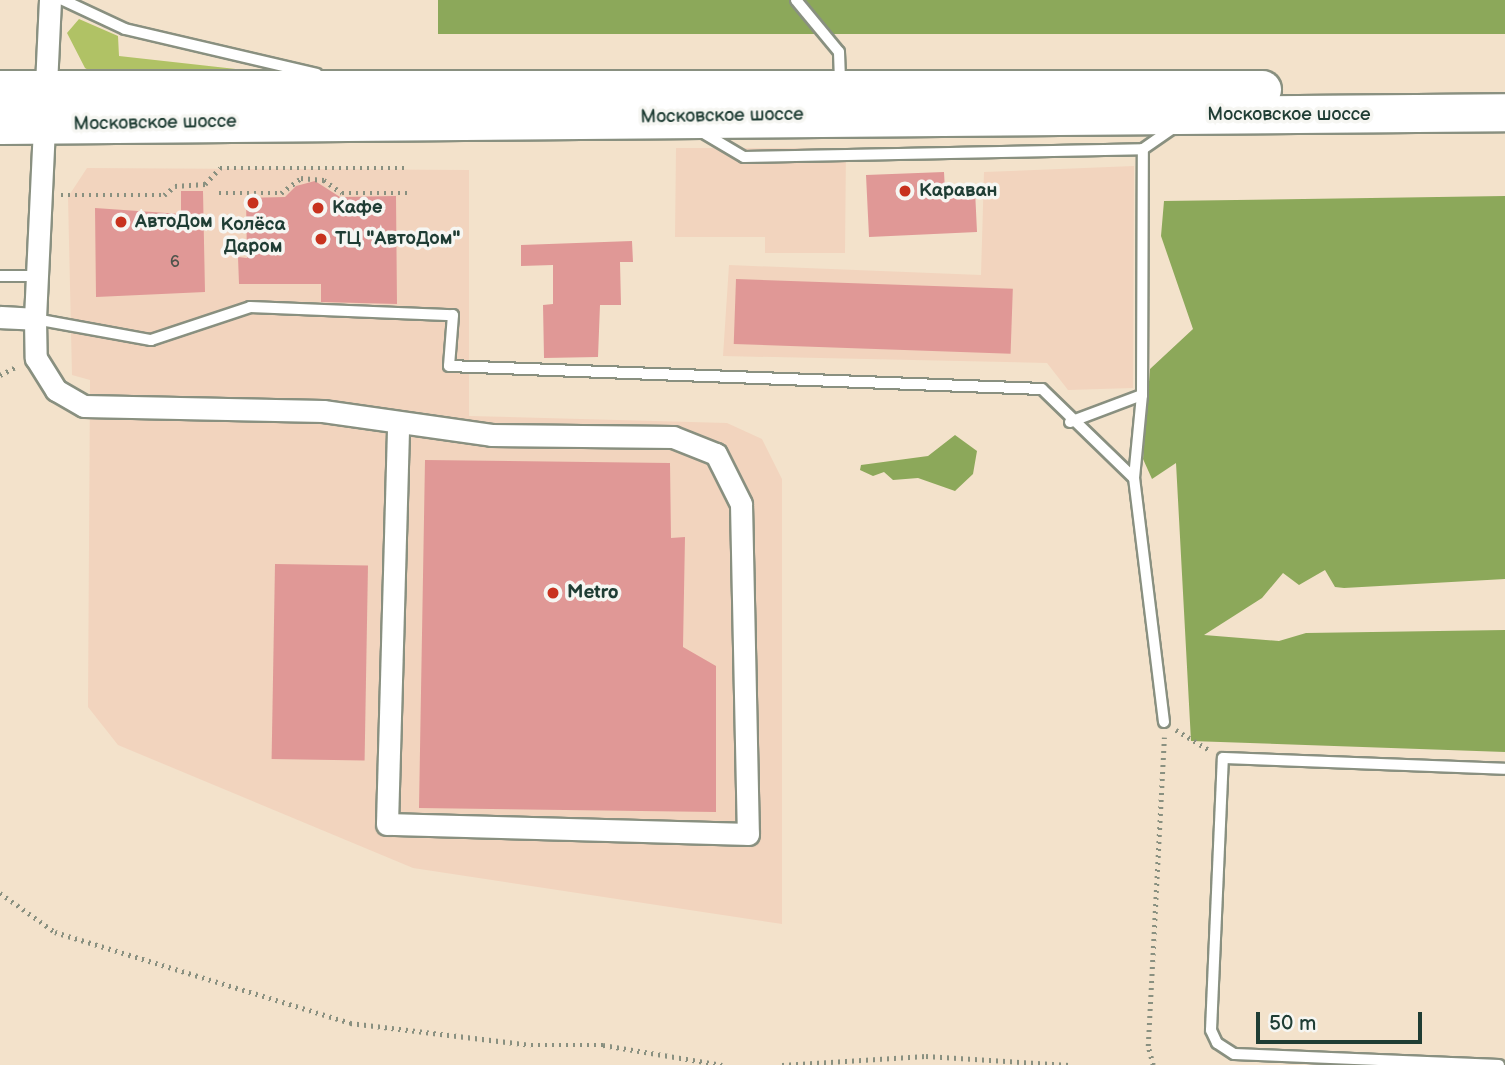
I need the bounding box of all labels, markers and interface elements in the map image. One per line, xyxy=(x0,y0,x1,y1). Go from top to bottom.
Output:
street label: Московское шоссе xyxy=(640,103,804,129)
street label: Московское шоссе xyxy=(1207,104,1371,126)
street label: Московское шоссе xyxy=(73,110,237,136)
place label: Караван xyxy=(919,180,997,202)
marker: Караван xyxy=(897,183,913,199)
marker: Колёса Даром xyxy=(245,195,261,211)
place label: Кафе xyxy=(332,197,383,219)
marker: Кафе xyxy=(310,200,326,216)
place label: АвтоДом xyxy=(135,211,213,233)
marker: АвтоДом xyxy=(113,214,129,230)
place label: Колёса Даром xyxy=(221,214,285,258)
place label: ТЦ "АвтоДом" xyxy=(335,228,461,250)
marker: ТЦ "АвтоДом" xyxy=(313,231,329,247)
house number: 6 xyxy=(170,253,180,273)
place label: Metro xyxy=(567,582,619,604)
marker: Metro xyxy=(545,585,561,601)
scale bar xyxy=(1260,998,1426,1042)
text: 50 m xyxy=(1269,1011,1316,1036)

